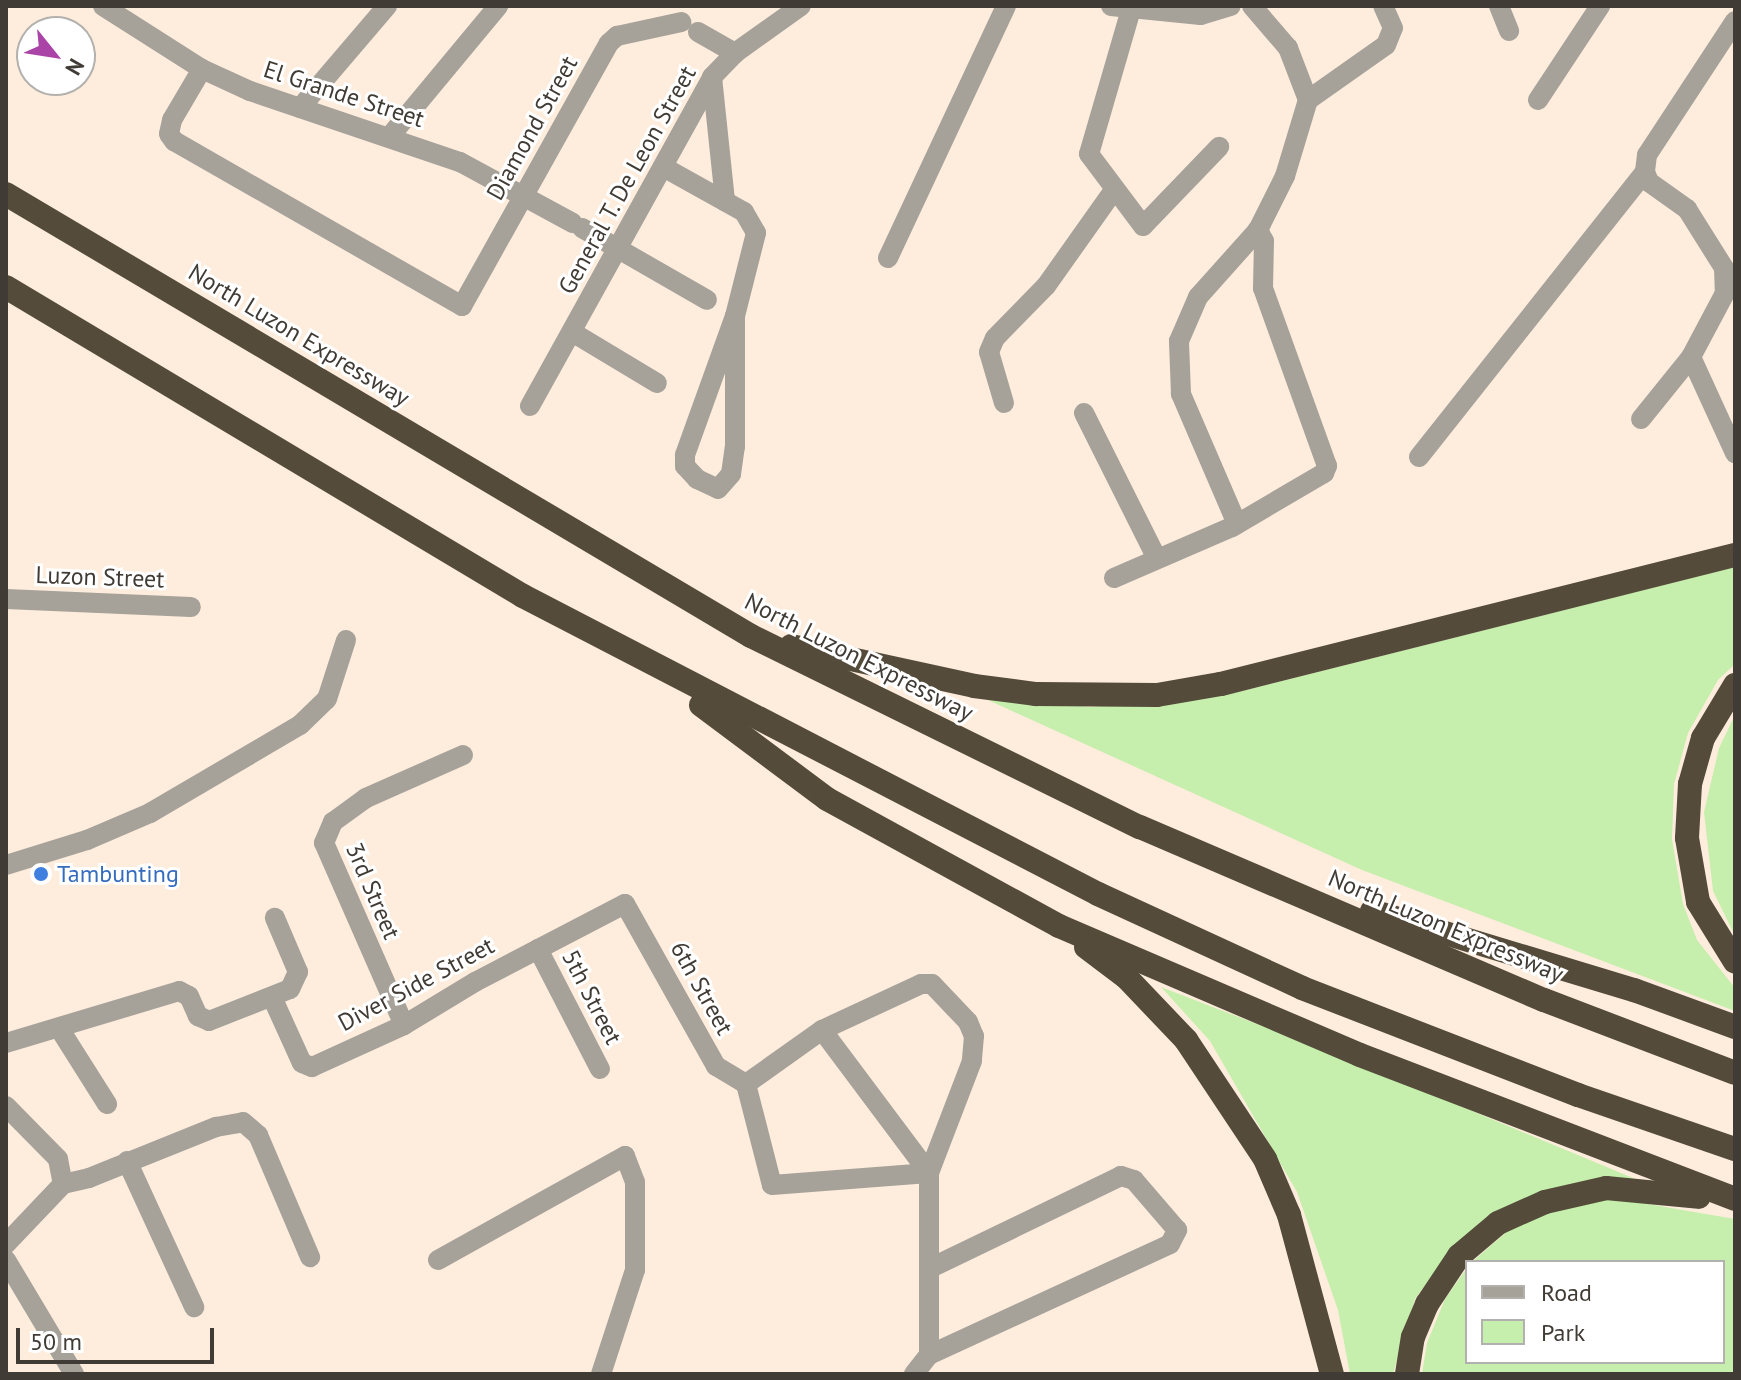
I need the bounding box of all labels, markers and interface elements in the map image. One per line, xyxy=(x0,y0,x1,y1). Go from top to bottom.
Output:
north arrow xyxy=(16,16,96,96)
street label: Diamond Street xyxy=(481,51,583,205)
text: N xyxy=(59,54,91,80)
street label: El Grande Street xyxy=(260,55,428,133)
street label: General T. De Leon Street xyxy=(552,60,702,300)
street label: North Luzon Expressway xyxy=(183,258,415,412)
street label: Luzon Street xyxy=(35,560,165,594)
street label: North Luzon Expressway xyxy=(740,587,978,727)
street label: 3rd Street xyxy=(340,838,406,944)
place label: Tambunting xyxy=(57,860,179,888)
street label: North Luzon Expressway xyxy=(1324,863,1568,989)
marker: Tambunting xyxy=(32,865,50,883)
street label: Diver Side Street xyxy=(333,931,499,1037)
street label: 6th Street xyxy=(665,936,739,1040)
street label: 5th Street xyxy=(556,945,628,1049)
legend xyxy=(1465,1260,1725,1364)
text: Road xyxy=(1541,1277,1592,1308)
scale bar xyxy=(20,1312,218,1362)
text: Park xyxy=(1541,1317,1585,1348)
text: 50 m xyxy=(30,1326,82,1357)

